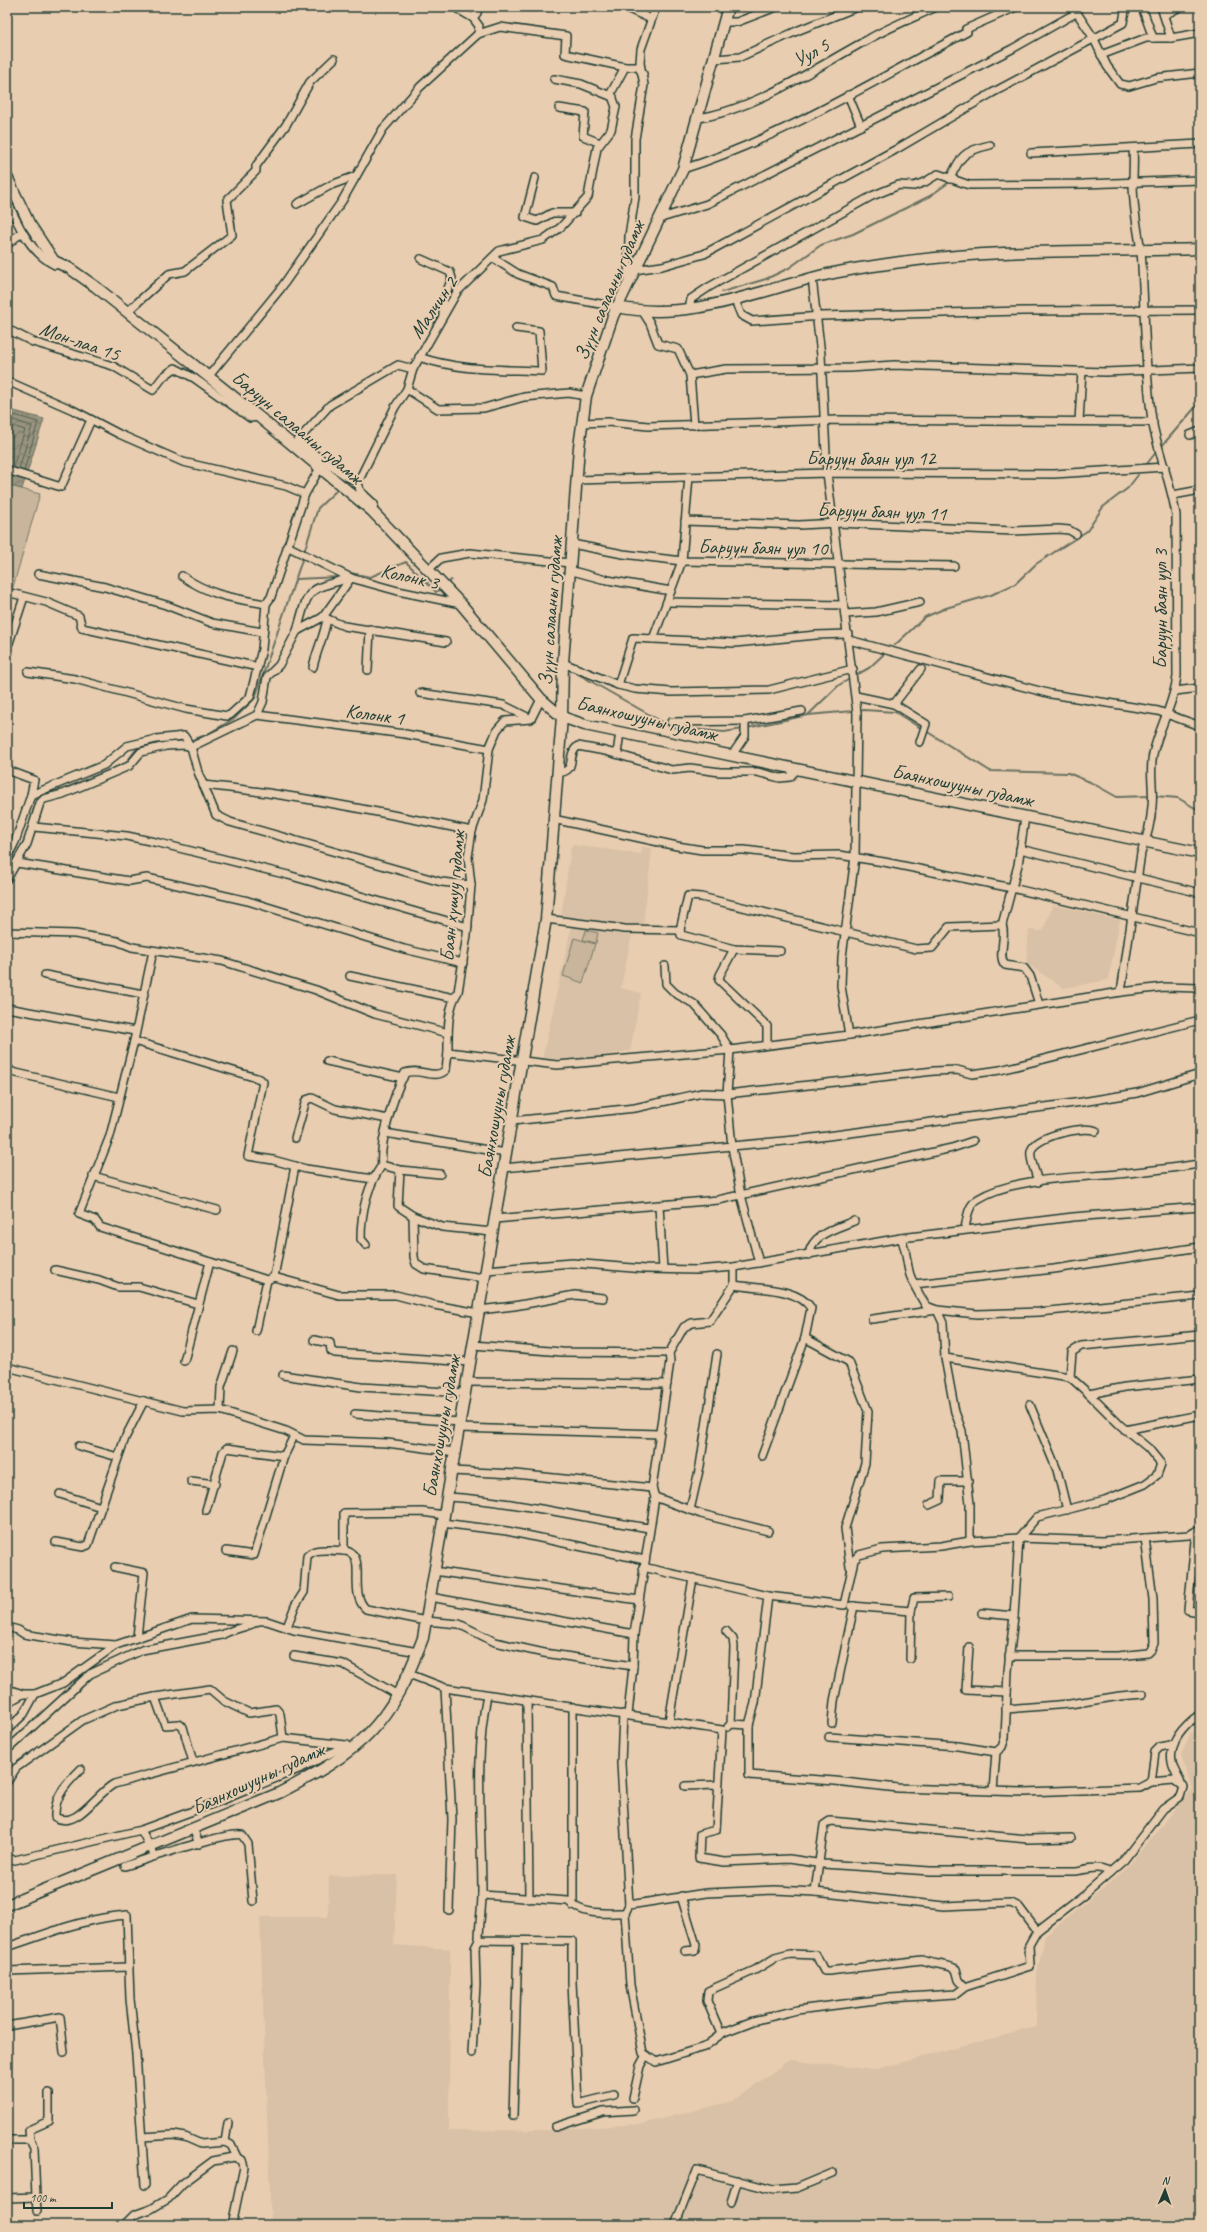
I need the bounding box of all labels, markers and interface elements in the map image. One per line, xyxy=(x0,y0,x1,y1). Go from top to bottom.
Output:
street label: Уул 5 xyxy=(789,32,835,72)
street label: Зүүн салааны гудамж xyxy=(569,214,651,364)
street label: Малчин 2 xyxy=(404,270,464,343)
street label: Мон-лаа 15 xyxy=(37,316,124,367)
street label: Баруун салааны гудамж xyxy=(227,365,371,491)
street label: Баруун баян уул 12 xyxy=(806,446,938,471)
street label: Баруун баян уул 11 xyxy=(817,497,948,526)
street label: Зүүн салааны гудамж xyxy=(533,533,568,687)
street label: Баруун баян уул 10 xyxy=(698,534,830,561)
street label: Баруун баян уул 3 xyxy=(1148,547,1173,669)
street label: Колонк 3 xyxy=(378,558,443,596)
street label: Баянхошууны гудамж xyxy=(574,690,722,747)
street label: Колонк 1 xyxy=(344,698,407,731)
street label: Баянхошууны гудамж xyxy=(890,758,1038,813)
street label: Баян хүшуу гудамж xyxy=(434,828,471,962)
street label: Баянхошууны гудамж xyxy=(472,1032,522,1180)
street label: Баянхошууны гудамж xyxy=(417,1351,467,1499)
street label: Баянхошууны гудамж xyxy=(188,1736,331,1820)
north arrow xyxy=(1145,2170,1185,2210)
text: N xyxy=(1162,2173,1171,2187)
scale bar xyxy=(24,2184,112,2210)
text: 100 m xyxy=(30,2190,57,2206)

